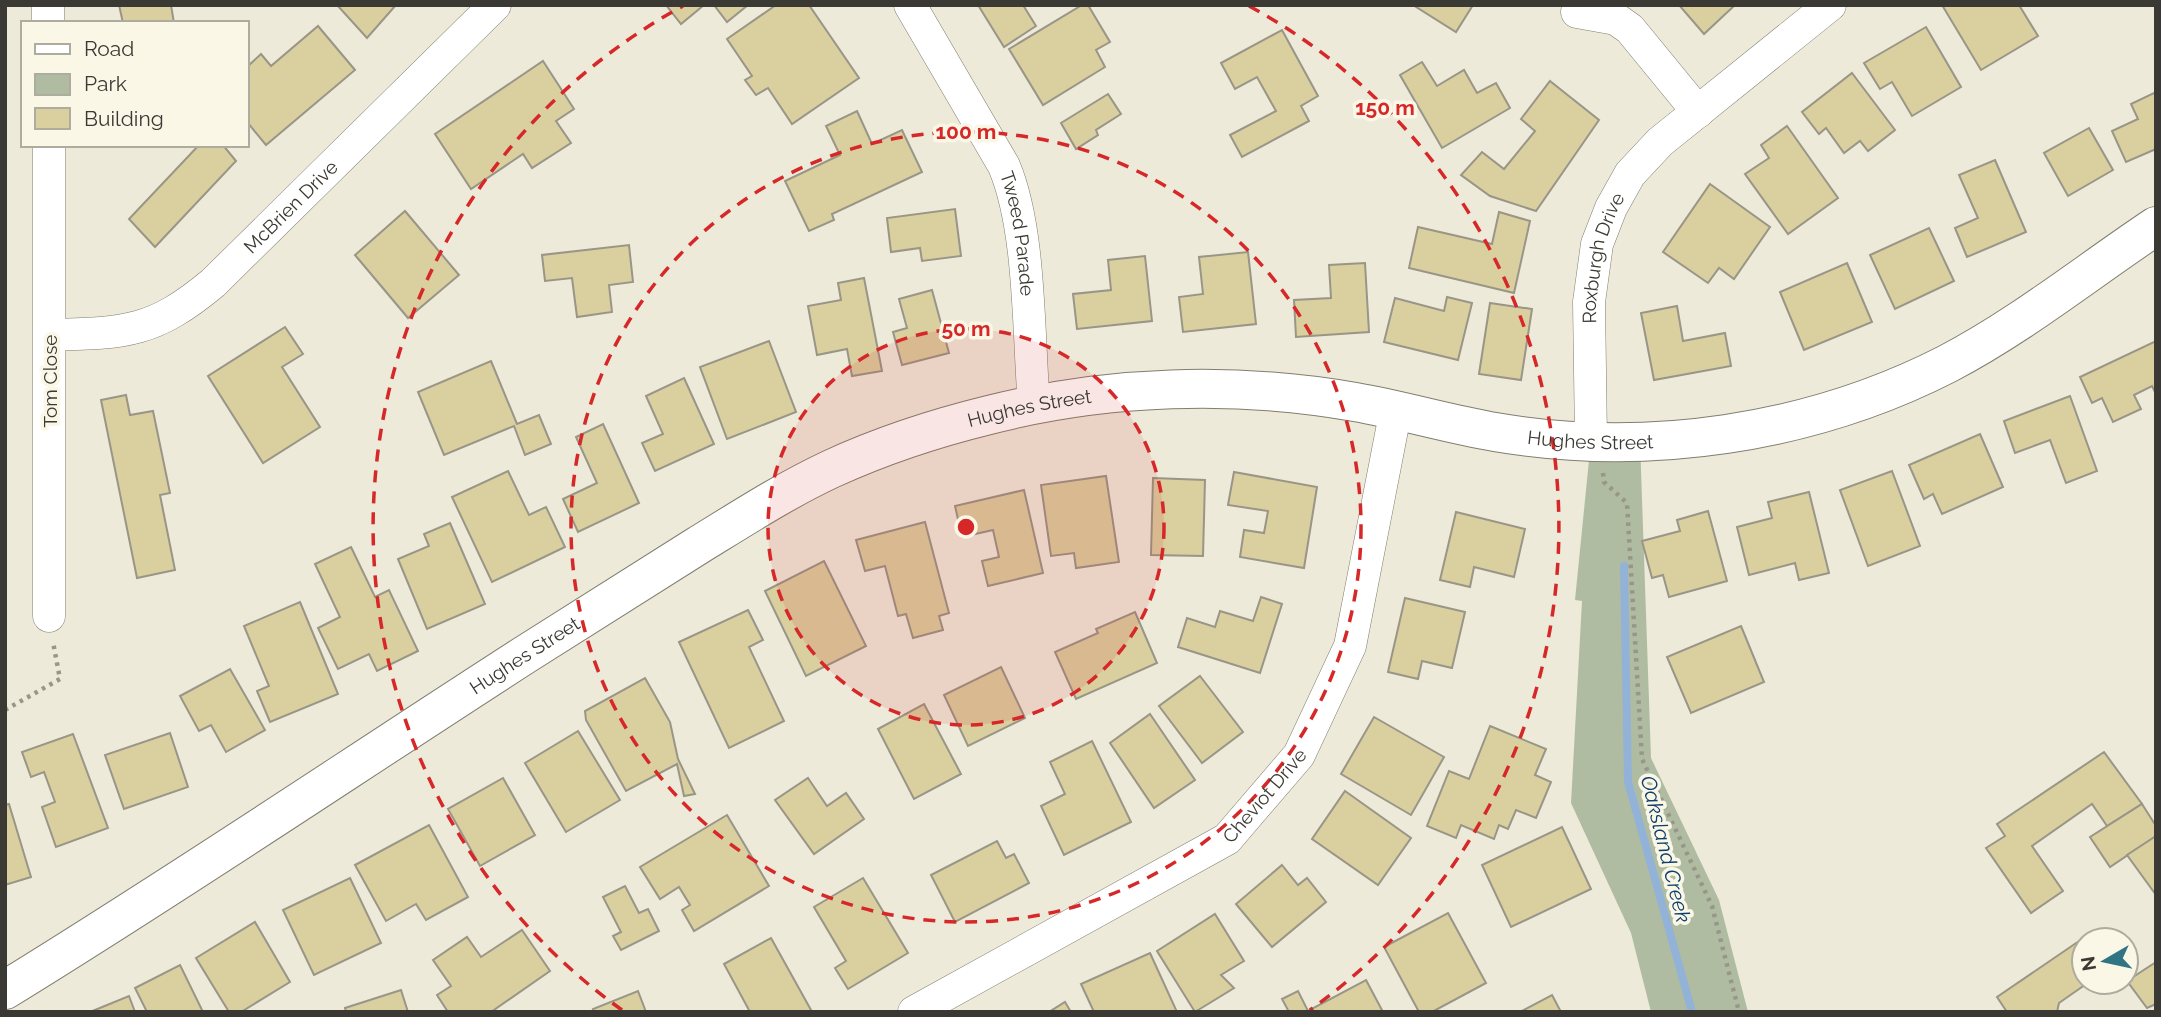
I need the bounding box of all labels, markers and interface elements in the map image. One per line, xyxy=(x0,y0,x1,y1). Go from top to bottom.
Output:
legend xyxy=(21,21,248,147)
text: Road xyxy=(84,36,134,61)
text: Park xyxy=(84,71,127,96)
text: 150 m xyxy=(1355,95,1415,120)
text: Building xyxy=(84,106,164,131)
text: 100 m xyxy=(936,119,996,144)
street label: McBrien Drive xyxy=(239,156,342,258)
street label: Tweed Parade xyxy=(996,168,1039,297)
street label: Roxburgh Drive xyxy=(1578,188,1629,324)
text: 50 m xyxy=(941,316,991,341)
street label: Tom Close xyxy=(39,335,61,427)
street label: Hughes Street xyxy=(965,385,1093,431)
street label: Hughes Street xyxy=(1526,426,1654,453)
centre of rings xyxy=(954,515,978,539)
street label: Hughes Street xyxy=(465,612,584,699)
street label: Cheviot Drive xyxy=(1218,744,1311,847)
water label: Oaksland Creek xyxy=(1636,773,1696,925)
north arrow xyxy=(2070,926,2140,996)
text: N xyxy=(2076,955,2100,973)

